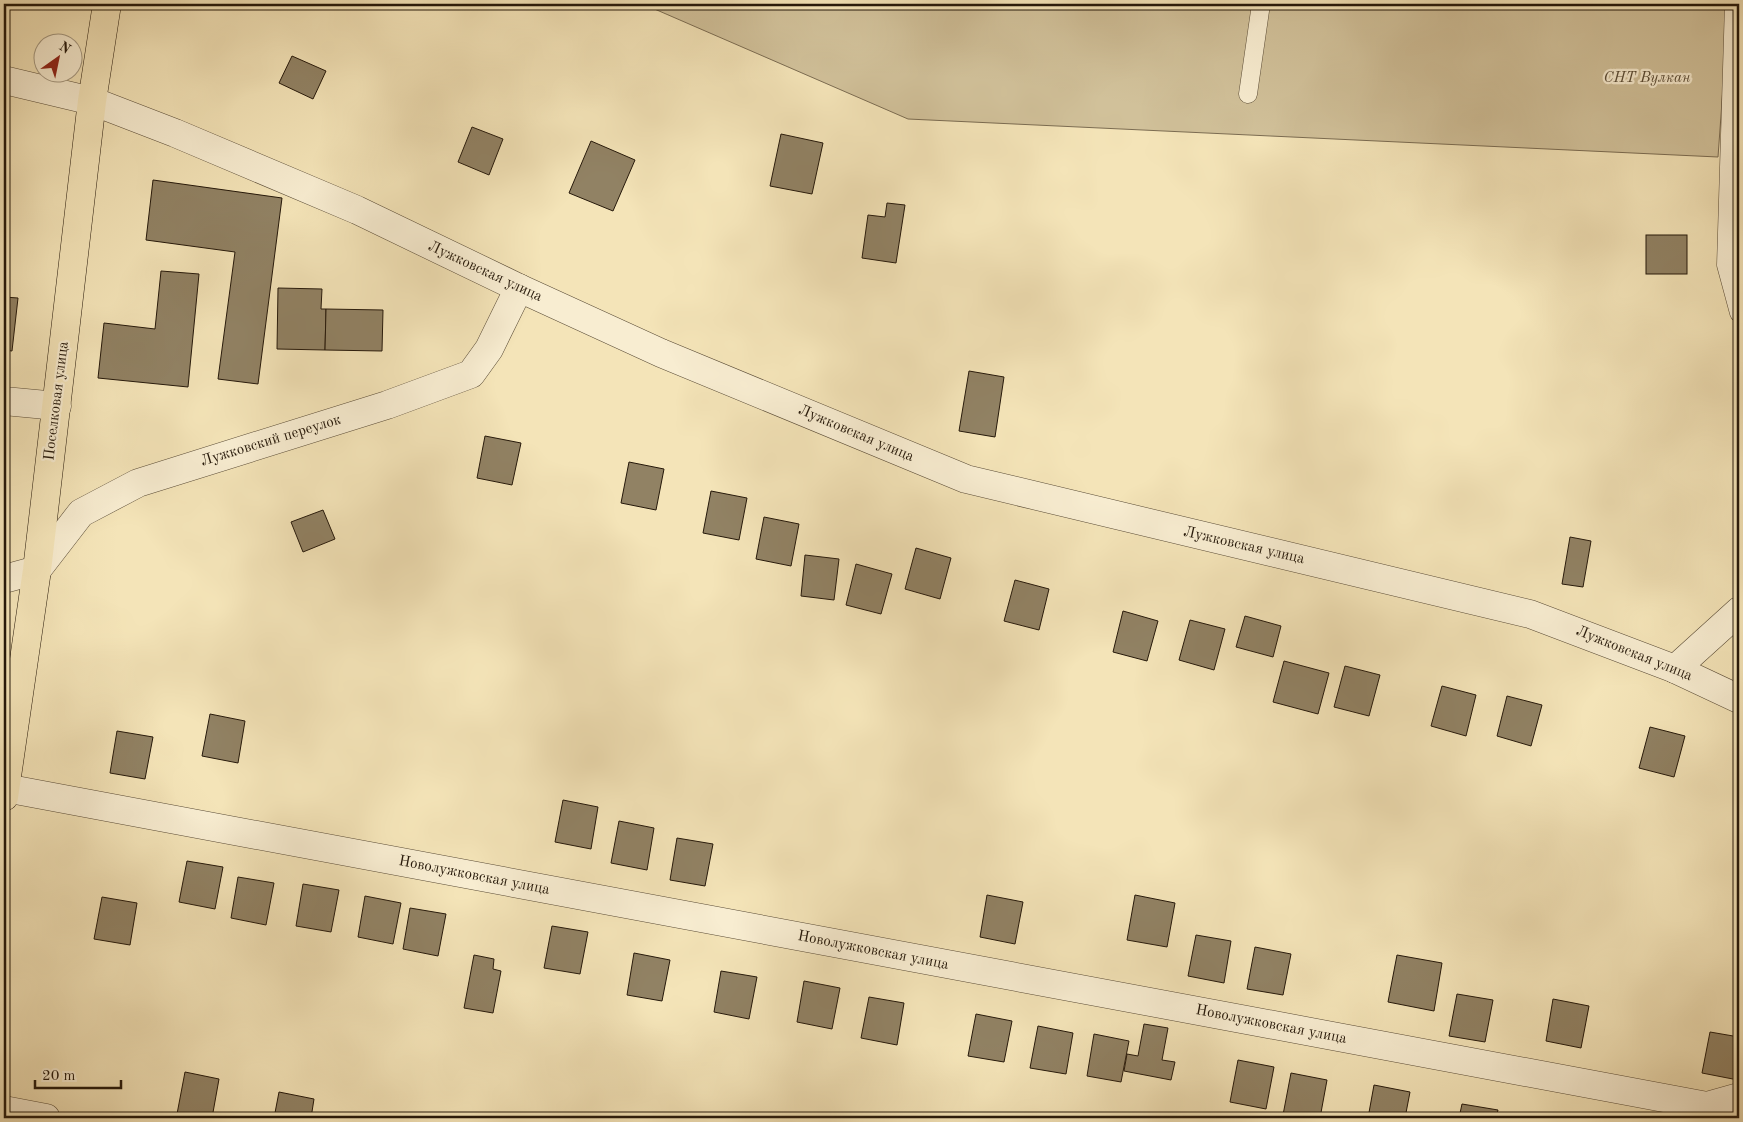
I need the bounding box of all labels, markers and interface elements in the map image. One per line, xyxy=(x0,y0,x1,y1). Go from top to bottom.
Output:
north arrow xyxy=(32,32,82,82)
text: N xyxy=(56,39,73,57)
park label: СНТ Вулкан xyxy=(1603,71,1691,86)
street label: Лужковская улица xyxy=(426,239,545,305)
street label: Поселковая улица xyxy=(42,340,72,462)
street label: Лужковская улица xyxy=(796,403,917,465)
street label: Лужковский переулок xyxy=(199,412,343,470)
street label: Лужковская улица xyxy=(1182,525,1307,567)
street label: Лужковская улица xyxy=(1574,624,1695,684)
street label: Новолужковская улица xyxy=(397,854,551,898)
street label: Новолужковская улица xyxy=(796,929,950,973)
street label: Новолужковская улица xyxy=(1194,1003,1348,1047)
scale bar xyxy=(35,1057,121,1089)
text: 20 m xyxy=(42,1069,76,1084)

